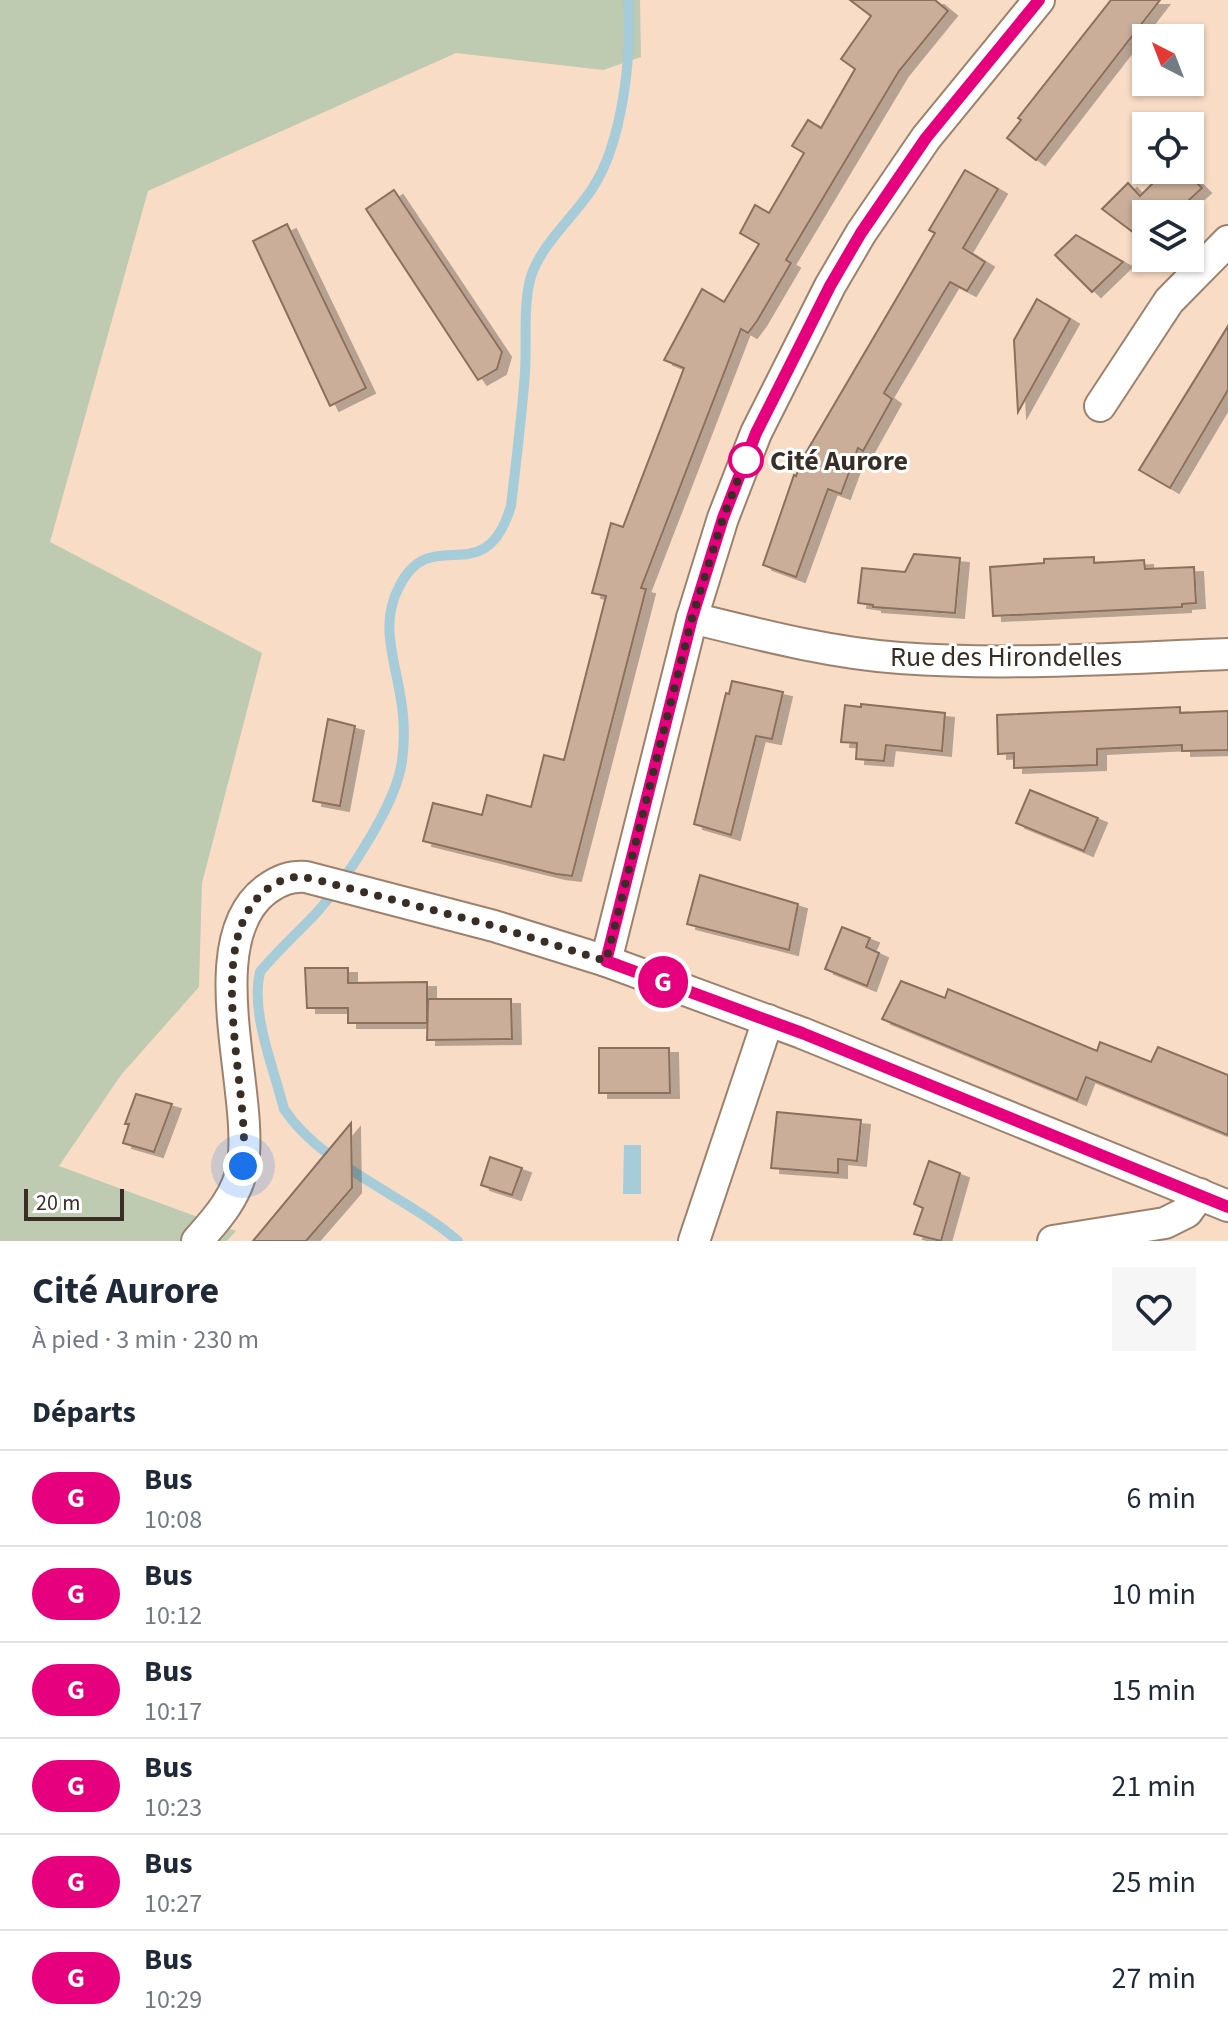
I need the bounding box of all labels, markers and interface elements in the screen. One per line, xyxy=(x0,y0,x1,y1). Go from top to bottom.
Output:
north arrow xyxy=(1132,24,1204,96)
map controls xyxy=(1132,24,1204,272)
button: locate xyxy=(1132,112,1204,184)
button: layers xyxy=(1132,200,1204,272)
place label: Cité Aurore xyxy=(770,441,908,481)
marker: Cité Aurore xyxy=(729,443,763,477)
street label: Rue des Hirondelles xyxy=(890,637,1122,677)
line badge: G xyxy=(637,956,689,1008)
text: G xyxy=(654,962,672,1002)
your location xyxy=(223,1146,263,1186)
scale bar xyxy=(24,1185,124,1221)
text: 20 m xyxy=(36,1187,81,1219)
text: Cité Aurore xyxy=(32,1264,219,1318)
button: heart xyxy=(1112,1267,1196,1351)
text: À pied · 3 min · 230 m xyxy=(32,1321,259,1358)
text: Départs xyxy=(32,1391,136,1434)
text: Bus xyxy=(144,1458,192,1501)
text: 6 min xyxy=(1126,1477,1196,1520)
text: G xyxy=(67,1478,85,1518)
text: 10:08 xyxy=(144,1501,202,1538)
text: Bus xyxy=(144,1554,192,1597)
text: 10 min xyxy=(1112,1573,1196,1616)
text: G xyxy=(67,1574,85,1614)
text: 10:12 xyxy=(144,1597,202,1634)
text: Bus xyxy=(144,1650,192,1693)
text: 15 min xyxy=(1112,1669,1196,1712)
text: G xyxy=(67,1670,85,1710)
text: 10:17 xyxy=(144,1693,202,1730)
text: Bus xyxy=(144,1746,192,1789)
text: 21 min xyxy=(1112,1765,1196,1808)
text: G xyxy=(67,1766,85,1806)
text: 10:23 xyxy=(144,1789,202,1826)
text: Bus xyxy=(144,1842,192,1885)
text: 25 min xyxy=(1112,1861,1196,1904)
text: G xyxy=(67,1862,85,1902)
text: 10:27 xyxy=(144,1885,202,1922)
text: Bus xyxy=(144,1938,192,1981)
text: 27 min xyxy=(1112,1957,1196,2000)
text: G xyxy=(67,1958,85,1998)
text: 10:29 xyxy=(144,1981,202,2018)

